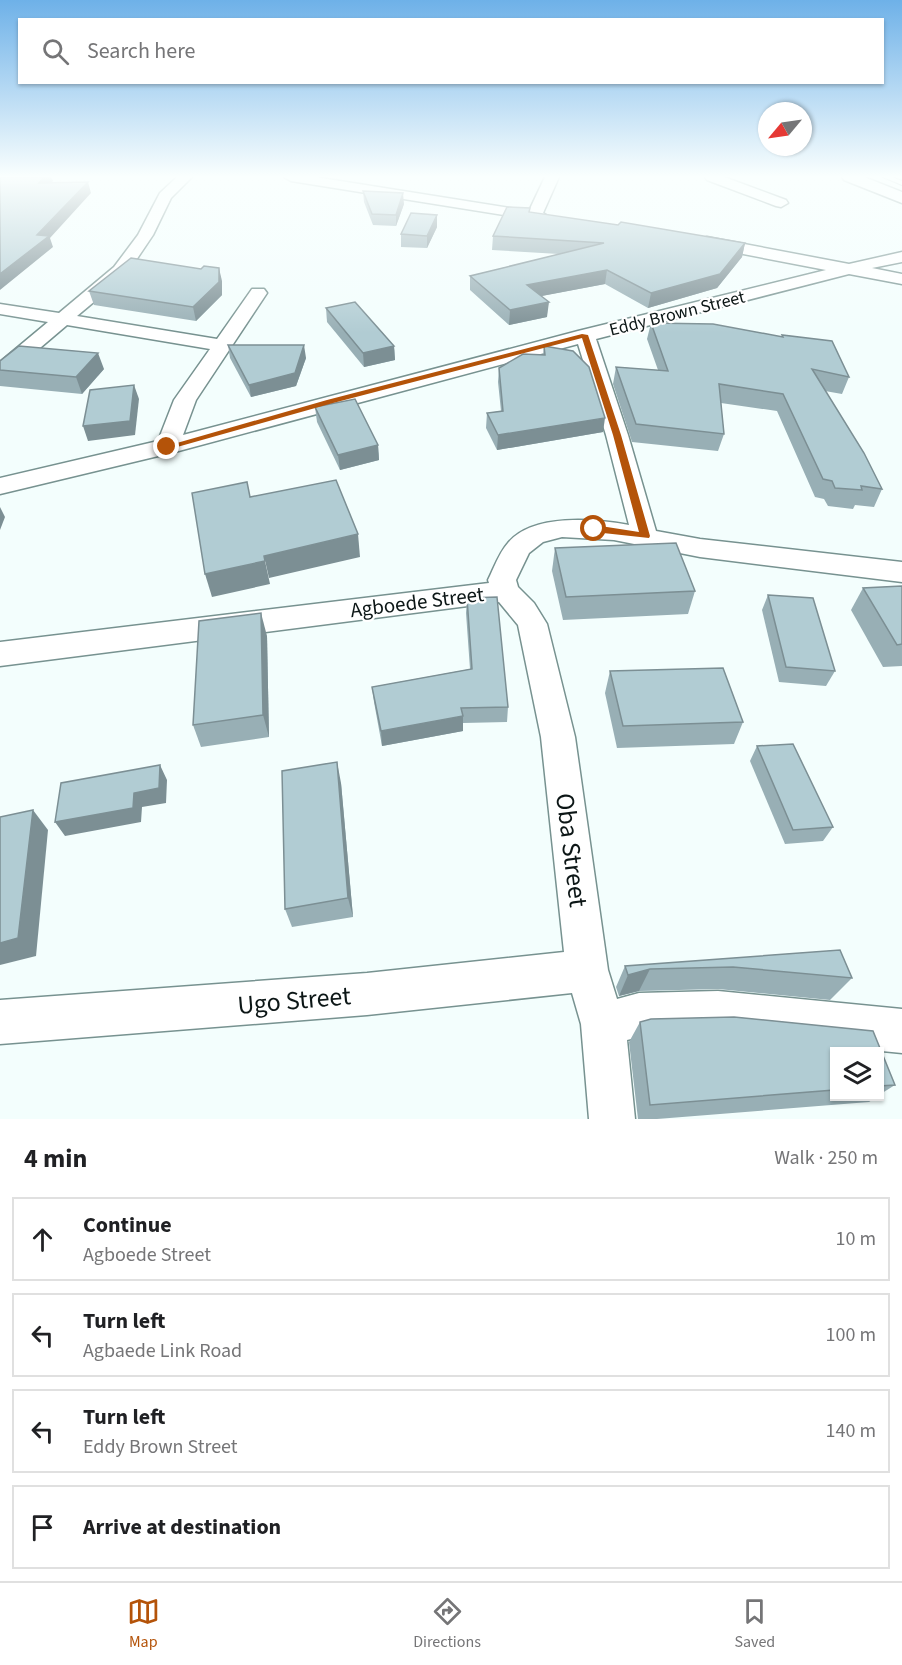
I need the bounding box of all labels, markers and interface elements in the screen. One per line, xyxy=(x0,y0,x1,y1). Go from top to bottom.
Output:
search box xyxy=(18,18,884,84)
icon: search xyxy=(39,35,72,68)
text: Search here xyxy=(87,35,195,67)
north arrow xyxy=(758,102,812,156)
street label: Eddy Brown Street xyxy=(607,285,748,342)
route end xyxy=(153,433,179,459)
route start xyxy=(580,515,606,541)
street label: Agboede Street xyxy=(349,579,485,625)
street label: Oba Street xyxy=(546,791,597,909)
street label: Ugo Street xyxy=(236,977,352,1024)
map controls xyxy=(830,1047,884,1101)
button: layers xyxy=(830,1047,884,1101)
text: 4 min xyxy=(24,1140,87,1177)
text: Walk · 250 m xyxy=(774,1144,878,1172)
text: Continue xyxy=(83,1209,172,1241)
icon: ahead xyxy=(26,1223,59,1256)
text: 10 m xyxy=(836,1225,876,1253)
text: Agboede Street xyxy=(83,1241,211,1269)
text: Turn left xyxy=(83,1305,165,1337)
icon: left xyxy=(26,1319,59,1352)
text: 100 m xyxy=(826,1321,876,1349)
text: Agbaede Link Road xyxy=(83,1337,242,1365)
text: Turn left xyxy=(83,1401,165,1433)
icon: left xyxy=(26,1415,59,1448)
text: 140 m xyxy=(826,1417,876,1445)
text: Eddy Brown Street xyxy=(83,1433,238,1461)
icon: arrive xyxy=(26,1511,59,1544)
text: Arrive at destination xyxy=(83,1511,281,1543)
tab: Map xyxy=(127,1595,160,1653)
tab: Directions xyxy=(413,1595,481,1653)
tab: Saved xyxy=(734,1595,775,1653)

